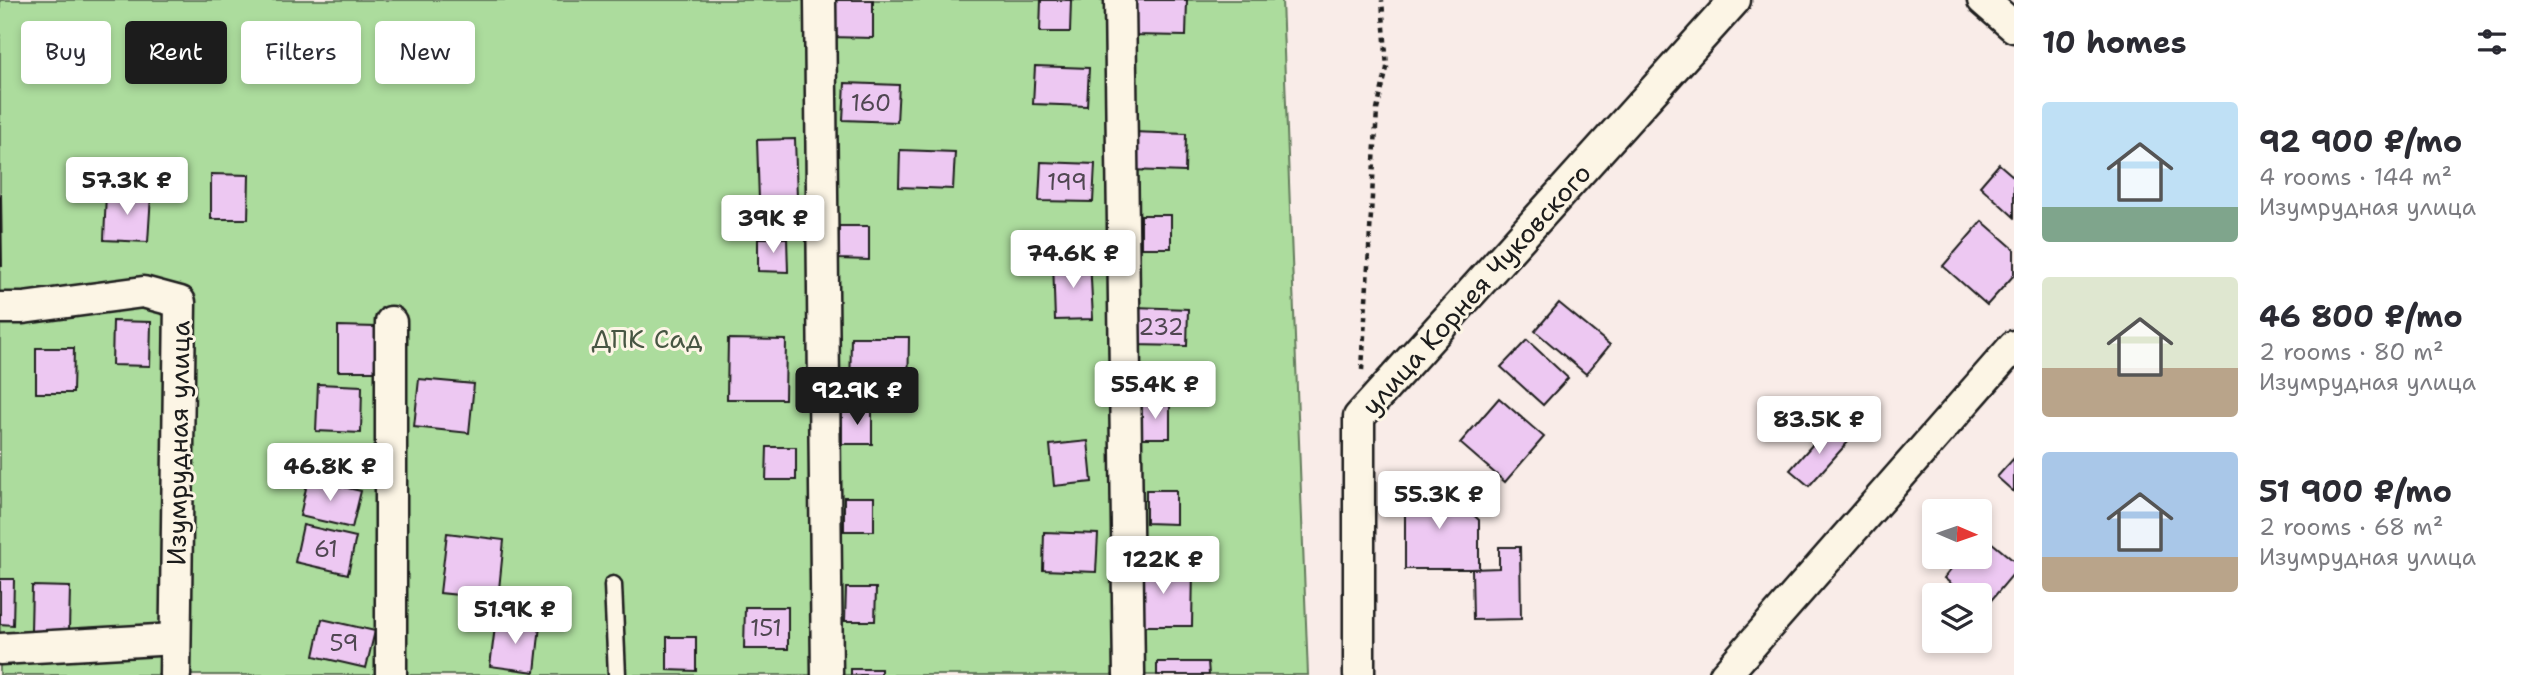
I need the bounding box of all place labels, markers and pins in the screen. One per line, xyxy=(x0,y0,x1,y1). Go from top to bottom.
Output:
pin: 57.3K ₽ xyxy=(62,158,192,217)
pin: 39K ₽ xyxy=(724,196,822,255)
pin: 74.6K ₽ xyxy=(1008,230,1138,290)
pin: 55.4K ₽ xyxy=(1090,362,1220,421)
pin: 92.9K ₽ xyxy=(792,368,922,427)
pin: 83.5K ₽ xyxy=(1754,396,1884,456)
pin: 46.8K ₽ xyxy=(265,444,395,503)
pin: 55.3K ₽ xyxy=(1374,472,1504,531)
pin: 122K ₽ xyxy=(1106,536,1220,596)
pin: 51.9K ₽ xyxy=(450,586,580,646)

